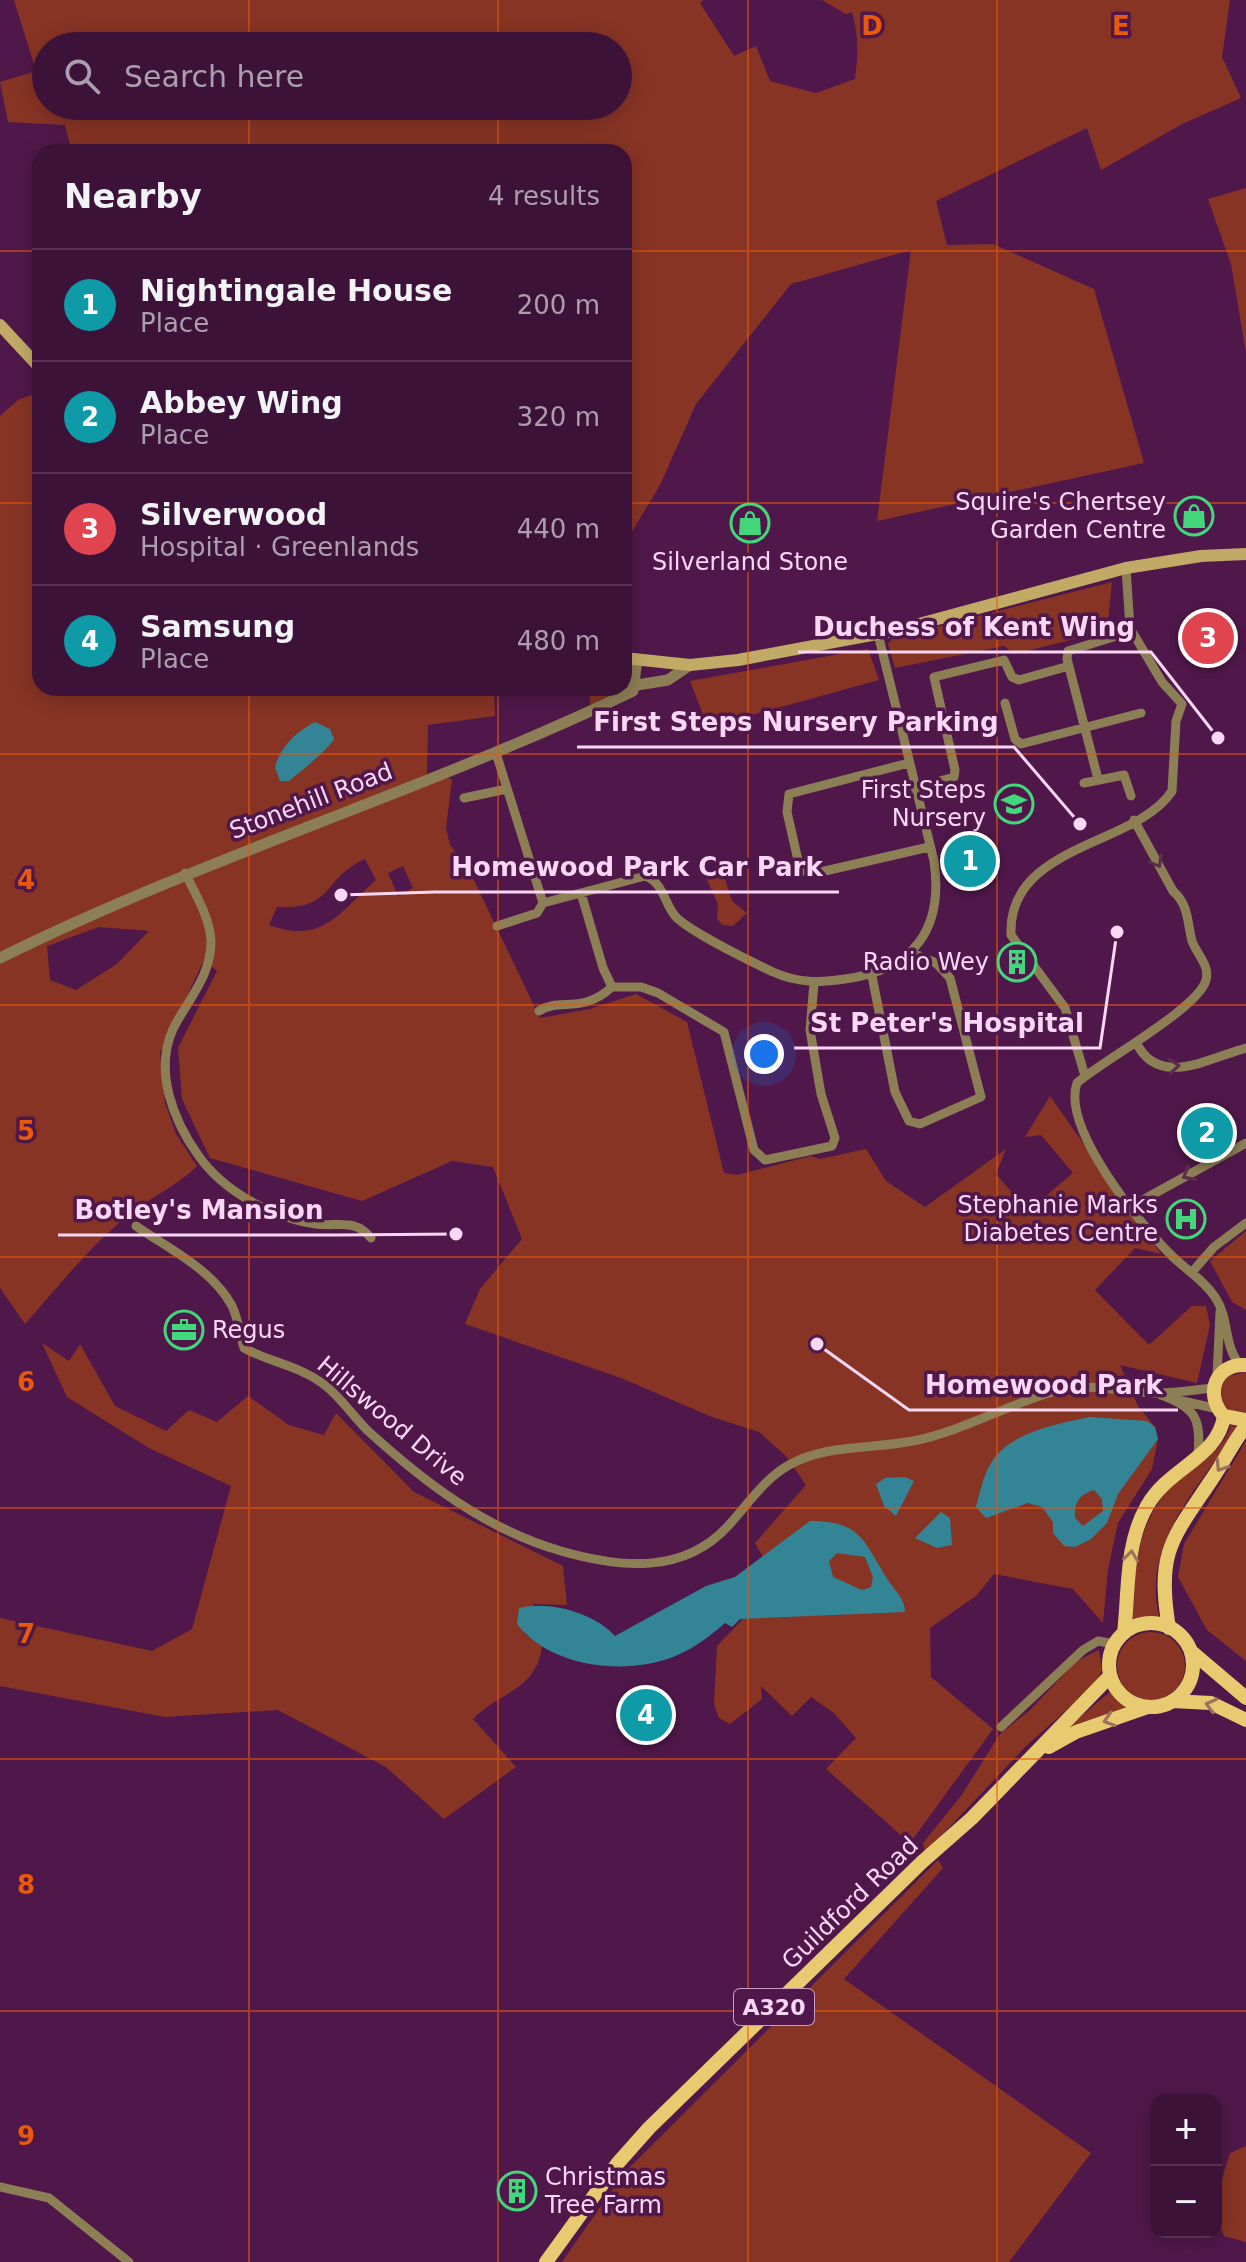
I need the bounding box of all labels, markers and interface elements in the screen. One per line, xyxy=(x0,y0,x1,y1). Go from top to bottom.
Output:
text: D xyxy=(861,11,883,41)
text: E xyxy=(1112,11,1130,41)
search box xyxy=(32,32,632,120)
icon: search xyxy=(60,54,104,98)
text: Search here xyxy=(124,59,304,94)
text: Nearby xyxy=(64,176,202,216)
text: 4 results xyxy=(488,181,600,211)
text: Nightingale House xyxy=(140,273,452,308)
text: 1 xyxy=(81,290,99,320)
text: 200 m xyxy=(517,290,600,320)
text: Place xyxy=(140,308,209,338)
text: Abbey Wing xyxy=(140,385,343,420)
text: 2 xyxy=(81,402,99,432)
text: 320 m xyxy=(517,402,600,432)
text: Place xyxy=(140,420,209,450)
place label: Squire's Chertsey Garden Centre xyxy=(955,488,1166,544)
shop icon: Squire's Chertsey Garden Centre xyxy=(1173,495,1215,537)
text: Silverwood xyxy=(140,497,327,532)
shop icon: Silverland Stone xyxy=(729,502,771,544)
text: 3 xyxy=(81,514,99,544)
text: 440 m xyxy=(517,514,600,544)
text: Hospital · Greenlands xyxy=(140,532,419,562)
place label: Silverland Stone xyxy=(652,548,848,576)
callout: Duchess of Kent Wing xyxy=(798,602,1151,652)
pin: 3 xyxy=(1182,608,1234,668)
text: Samsung xyxy=(140,609,295,644)
text: Duchess of Kent Wing xyxy=(813,612,1135,642)
text: 4 xyxy=(81,626,99,656)
text: 480 m xyxy=(517,626,600,656)
text: Place xyxy=(140,644,209,674)
callout: First Steps Nursery Parking xyxy=(577,697,1014,747)
text: First Steps Nursery Parking xyxy=(593,707,999,737)
street label: Stonehill Road xyxy=(226,757,396,845)
place label: First Steps Nursery xyxy=(861,776,986,832)
school or university icon: First Steps Nursery xyxy=(993,783,1035,825)
pin: 1 xyxy=(944,831,996,891)
callout: Homewood Park Car Park xyxy=(435,842,839,892)
text: Homewood Park Car Park xyxy=(451,852,823,882)
one-way arrow xyxy=(1147,853,1163,867)
text: 4 xyxy=(17,865,35,895)
building icon: Radio Wey xyxy=(996,941,1038,983)
place label: Radio Wey xyxy=(863,948,989,976)
callout: St Peter's Hospital xyxy=(794,998,1100,1048)
text: St Peter's Hospital xyxy=(810,1008,1084,1038)
your location xyxy=(744,1034,784,1074)
one-way arrow xyxy=(1168,1058,1181,1075)
pin: 2 xyxy=(1181,1103,1233,1163)
text: 5 xyxy=(17,1116,35,1146)
one-way arrow xyxy=(1182,1165,1197,1181)
callout: Botley's Mansion xyxy=(58,1185,339,1235)
place label: Stephanie Marks Diabetes Centre xyxy=(957,1191,1158,1247)
text: Botley's Mansion xyxy=(75,1195,323,1225)
hospital icon: Stephanie Marks Diabetes Centre xyxy=(1165,1198,1207,1240)
office icon: Regus xyxy=(163,1309,205,1351)
place label: Regus xyxy=(212,1316,285,1344)
street label: Hillswood Drive xyxy=(312,1350,472,1492)
callout: Homewood Park xyxy=(909,1360,1178,1410)
text: 6 xyxy=(17,1367,35,1397)
text: Homewood Park xyxy=(925,1370,1164,1400)
one-way arrow xyxy=(1215,1457,1230,1471)
one-way arrow xyxy=(1123,1549,1140,1562)
text: 7 xyxy=(17,1619,35,1649)
pin: 4 xyxy=(620,1685,672,1745)
one-way arrow xyxy=(1204,1697,1218,1714)
one-way arrow xyxy=(1103,1711,1116,1727)
street label: Guildford Road xyxy=(776,1831,924,1975)
text: 8 xyxy=(17,1870,35,1900)
road number: A320 xyxy=(734,1989,814,2025)
map controls xyxy=(1150,2094,1222,2238)
button: + xyxy=(1150,2094,1222,2166)
text: 9 xyxy=(17,2121,35,2151)
place label: Christmas Tree Farm xyxy=(544,2163,666,2219)
button: − xyxy=(1150,2166,1222,2238)
building icon: Christmas Tree Farm xyxy=(496,2170,538,2212)

